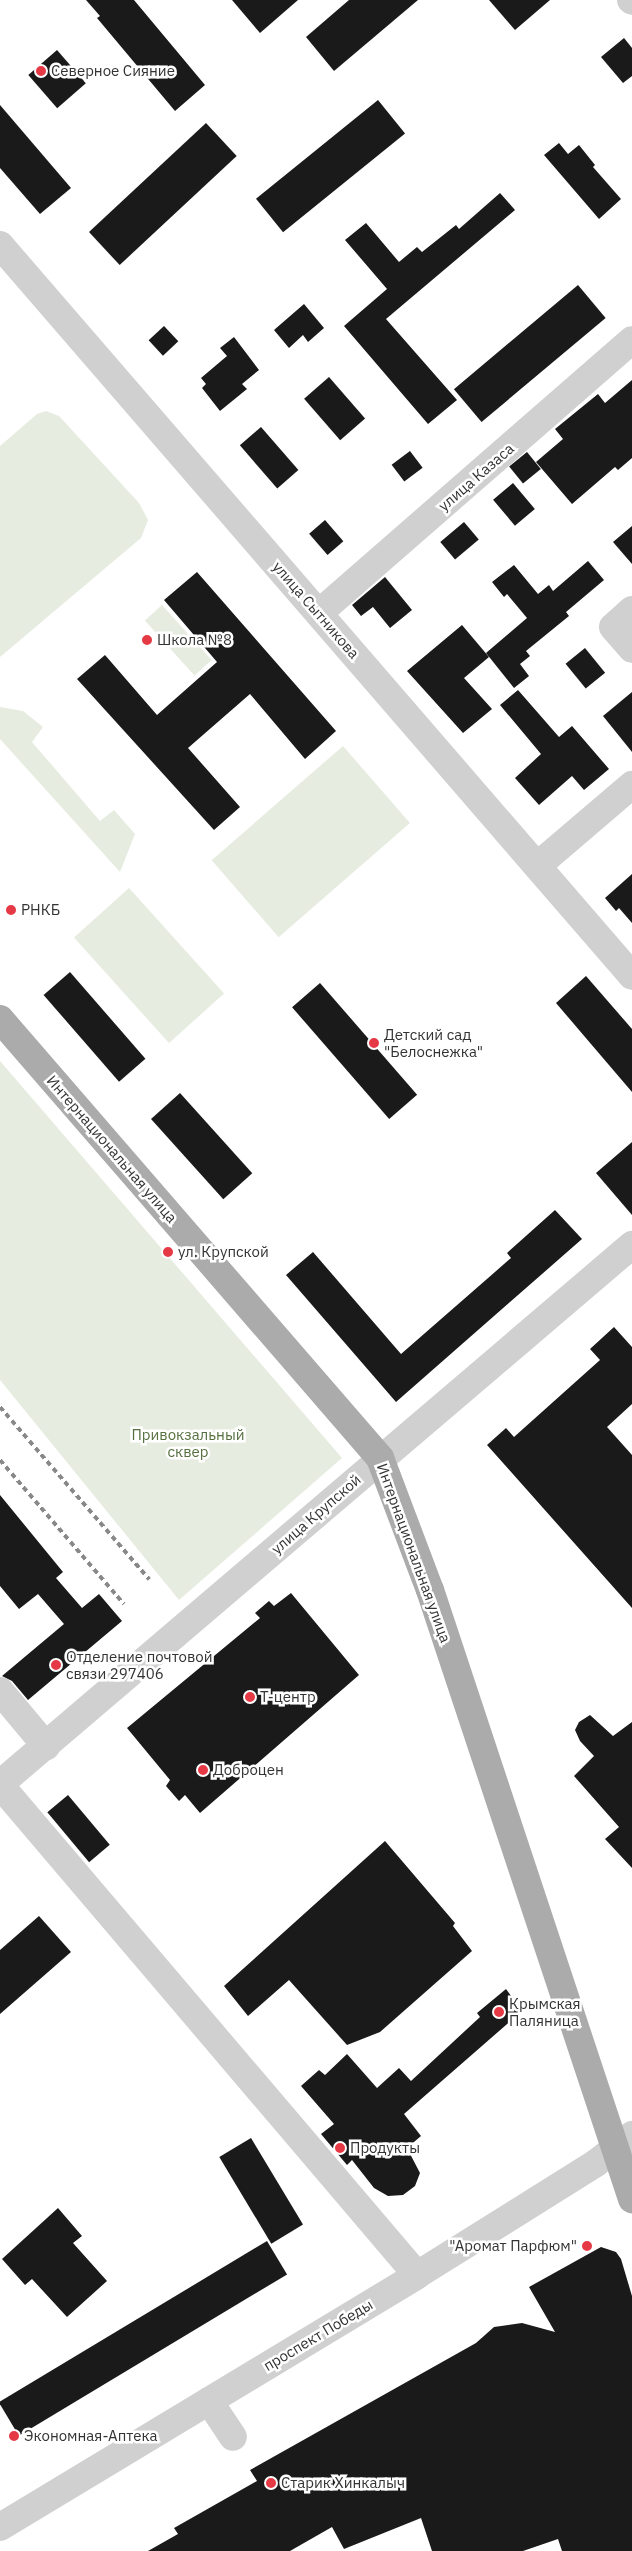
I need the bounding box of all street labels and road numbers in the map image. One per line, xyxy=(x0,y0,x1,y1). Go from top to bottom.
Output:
street label: улица Казаса xyxy=(435,439,517,515)
street label: улица Сытникова xyxy=(269,558,363,662)
street label: Интернациональная улица xyxy=(43,1072,181,1226)
street label: Интернациональная улица xyxy=(373,1461,455,1645)
street label: улица Крупской xyxy=(268,1470,364,1558)
street label: проспект Победы xyxy=(260,2295,376,2375)

